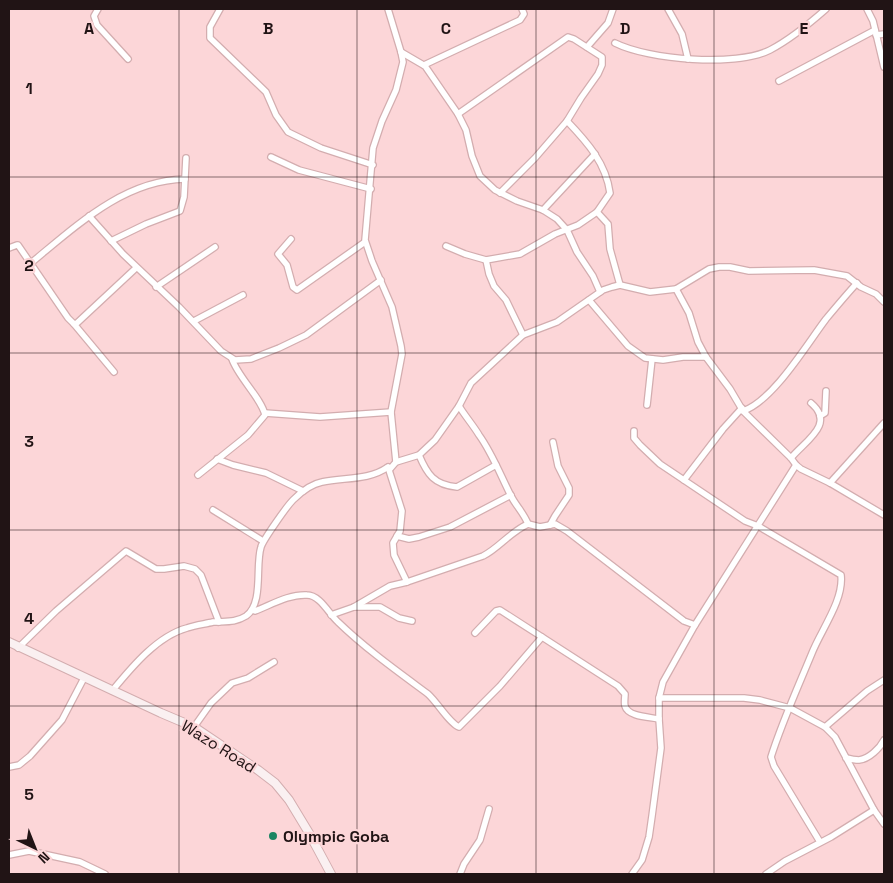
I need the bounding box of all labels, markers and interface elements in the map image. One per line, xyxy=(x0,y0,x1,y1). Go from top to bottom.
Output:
text: A xyxy=(84,18,94,39)
text: B xyxy=(263,18,273,39)
text: C xyxy=(441,18,451,39)
text: D xyxy=(620,18,630,39)
text: E xyxy=(800,18,809,39)
text: 1 xyxy=(25,78,33,99)
text: 2 xyxy=(24,255,34,276)
text: 3 xyxy=(24,431,34,452)
text: 4 xyxy=(24,608,34,629)
street label: Wazo Road xyxy=(177,715,260,778)
text: 5 xyxy=(24,784,34,805)
north arrow xyxy=(10,823,60,873)
place label: Olympic Goba xyxy=(283,826,389,847)
marker: Olympic Goba xyxy=(267,830,279,842)
text: N xyxy=(34,848,53,867)

